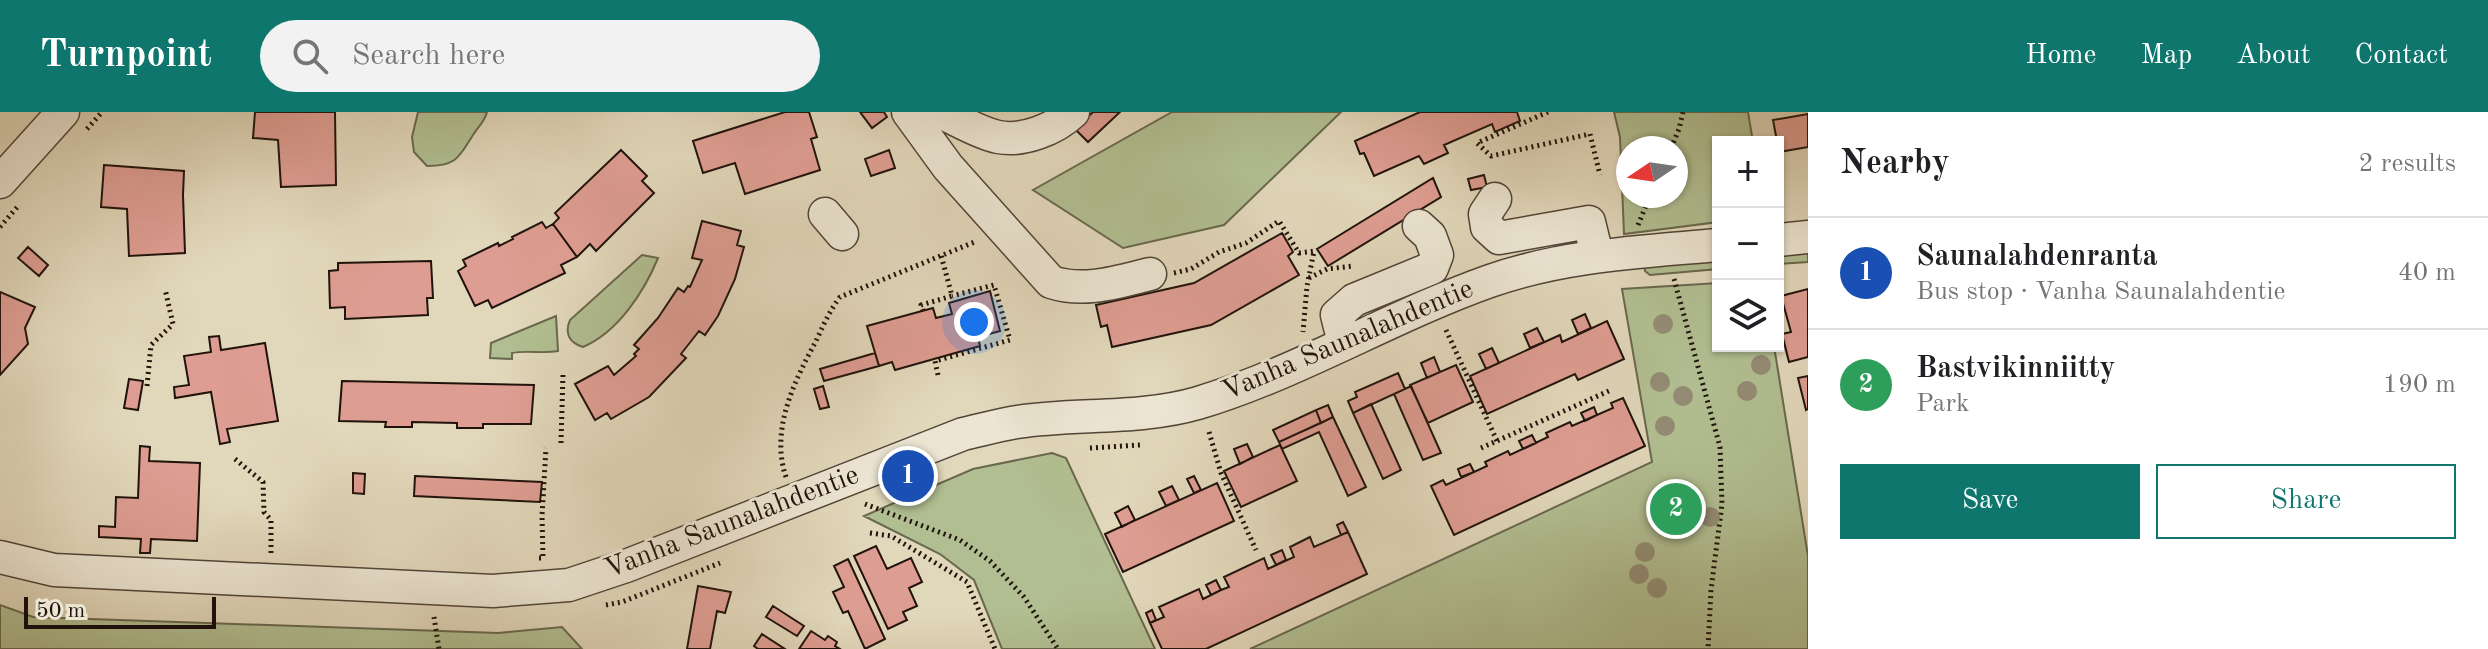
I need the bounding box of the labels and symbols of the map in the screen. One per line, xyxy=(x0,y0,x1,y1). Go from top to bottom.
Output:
north arrow xyxy=(1616,136,1688,208)
street label: Vanha Saunalahdentie xyxy=(1218,275,1478,407)
your location xyxy=(954,302,994,342)
pin: 1 xyxy=(882,446,934,506)
street label: Vanha Saunalahdentie xyxy=(601,462,863,584)
pin: 2 xyxy=(1650,479,1702,539)
scale bar xyxy=(24,593,216,629)

